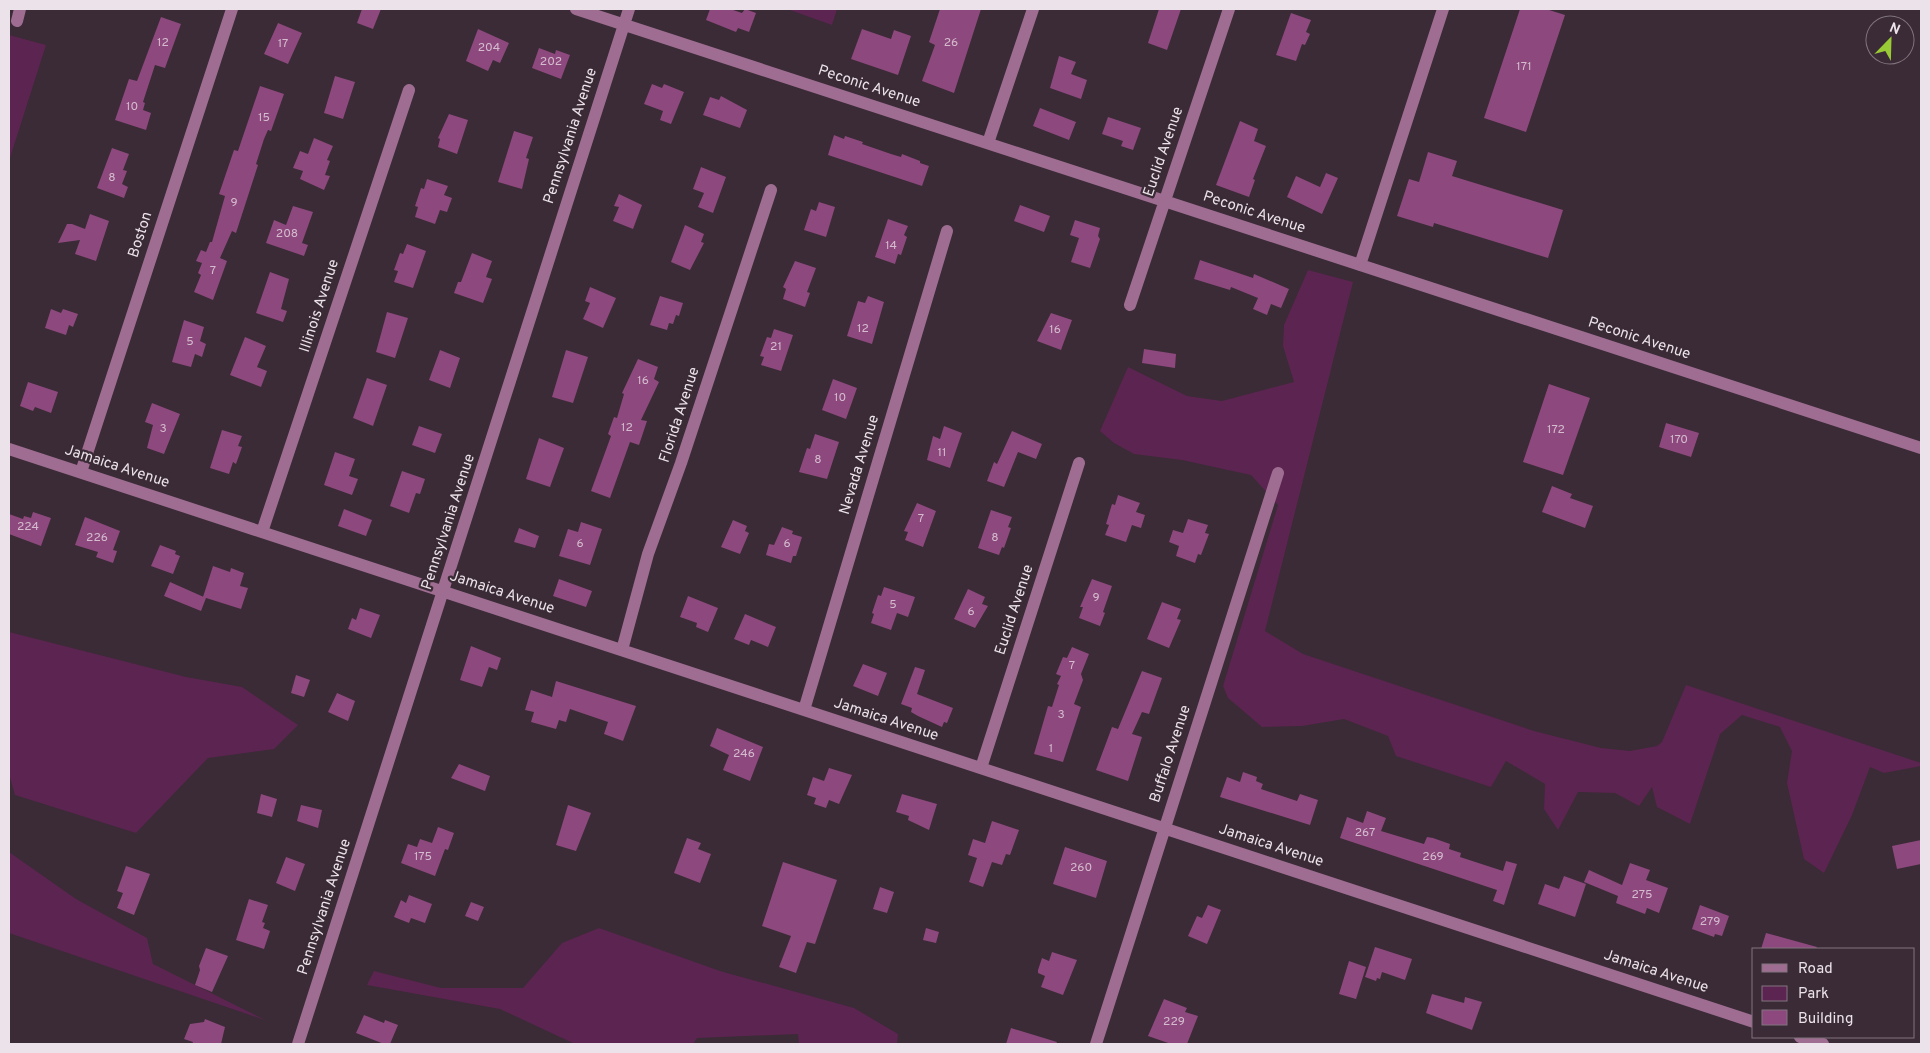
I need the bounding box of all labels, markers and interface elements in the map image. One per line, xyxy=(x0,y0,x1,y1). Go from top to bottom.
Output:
north arrow xyxy=(1865,15,1915,65)
text: N xyxy=(1887,20,1902,39)
house number: 12 xyxy=(157,35,169,51)
house number: 26 xyxy=(944,35,958,51)
house number: 17 xyxy=(278,36,288,52)
house number: 204 xyxy=(478,40,500,56)
house number: 202 xyxy=(540,54,562,70)
house number: 171 xyxy=(1516,59,1532,75)
street label: Peconic Avenue xyxy=(815,61,923,113)
street label: Pennsylvania Avenue xyxy=(540,65,602,207)
house number: 10 xyxy=(126,99,138,115)
street label: Euclid Avenue xyxy=(1140,104,1188,200)
house number: 15 xyxy=(258,110,270,126)
house number: 8 xyxy=(108,170,116,186)
street label: Peconic Avenue xyxy=(1200,187,1308,239)
house number: 9 xyxy=(230,195,238,211)
street label: Boston xyxy=(125,210,157,260)
house number: 208 xyxy=(276,226,298,242)
house number: 14 xyxy=(885,238,897,254)
street label: Illinois Avenue xyxy=(296,257,344,355)
house number: 7 xyxy=(210,263,216,279)
street label: Peconic Avenue xyxy=(1585,313,1693,365)
house number: 12 xyxy=(857,321,869,337)
house number: 16 xyxy=(1049,322,1061,338)
house number: 5 xyxy=(186,334,194,350)
house number: 21 xyxy=(770,339,782,355)
street label: Florida Avenue xyxy=(656,365,704,465)
house number: 16 xyxy=(637,373,649,389)
house number: 10 xyxy=(834,390,846,406)
street label: Nevada Avenue xyxy=(836,413,884,517)
house number: 12 xyxy=(621,420,633,436)
house number: 3 xyxy=(159,421,167,437)
house number: 172 xyxy=(1547,422,1565,438)
house number: 170 xyxy=(1670,432,1688,448)
street label: Jamaica Avenue xyxy=(62,441,172,493)
house number: 11 xyxy=(938,445,946,461)
street label: Pennsylvania Avenue xyxy=(418,451,480,593)
house number: 8 xyxy=(814,452,822,468)
house number: 7 xyxy=(918,511,924,527)
house number: 224 xyxy=(17,519,39,535)
house number: 226 xyxy=(86,530,108,546)
house number: 8 xyxy=(991,530,999,546)
house number: 6 xyxy=(576,536,584,552)
house number: 6 xyxy=(783,536,791,552)
street label: Euclid Avenue xyxy=(991,562,1039,658)
street label: Jamaica Avenue xyxy=(447,567,557,619)
house number: 9 xyxy=(1092,590,1100,606)
house number: 5 xyxy=(889,597,897,613)
house number: 6 xyxy=(967,604,975,620)
house number: 7 xyxy=(1069,658,1075,674)
street label: Jamaica Avenue xyxy=(831,694,941,746)
street label: Buffalo Avenue xyxy=(1146,703,1196,805)
house number: 3 xyxy=(1057,707,1065,723)
house number: 1 xyxy=(1049,741,1053,757)
house number: 246 xyxy=(733,746,755,762)
street label: Jamaica Avenue xyxy=(1216,820,1326,872)
house number: 267 xyxy=(1355,825,1375,841)
street label: Pennsylvania Avenue xyxy=(294,836,356,978)
house number: 175 xyxy=(414,849,432,865)
house number: 269 xyxy=(1422,849,1444,865)
house number: 260 xyxy=(1070,860,1092,876)
house number: 275 xyxy=(1632,887,1652,903)
house number: 279 xyxy=(1700,914,1720,930)
street label: Jamaica Avenue xyxy=(1601,946,1711,998)
legend xyxy=(1752,948,1915,1038)
text: Road xyxy=(1798,960,1833,979)
text: Park xyxy=(1798,985,1829,1004)
text: Building xyxy=(1798,1010,1853,1029)
house number: 229 xyxy=(1163,1014,1185,1030)

